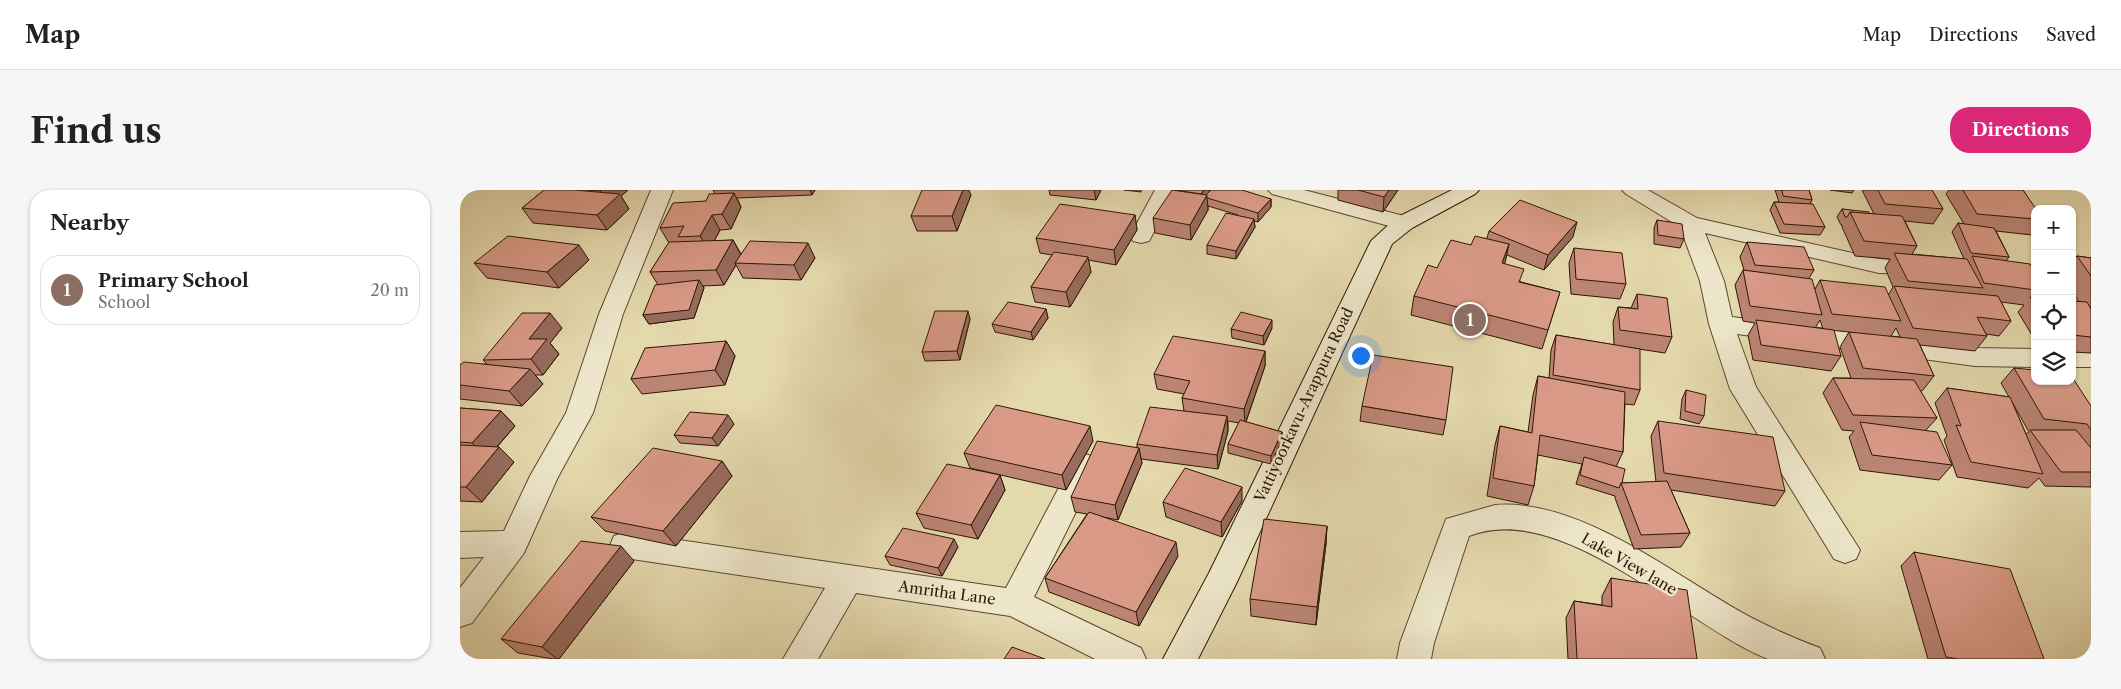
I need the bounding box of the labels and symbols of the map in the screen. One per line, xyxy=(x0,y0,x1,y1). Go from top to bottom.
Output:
pin: 1 xyxy=(1454,301,1486,339)
street label: Vattiyoorkavu-Arappura Road xyxy=(1250,304,1357,506)
your location xyxy=(1348,343,1374,369)
street label: Lake View lane xyxy=(1578,529,1680,599)
street label: Amritha Lane xyxy=(896,576,997,609)

